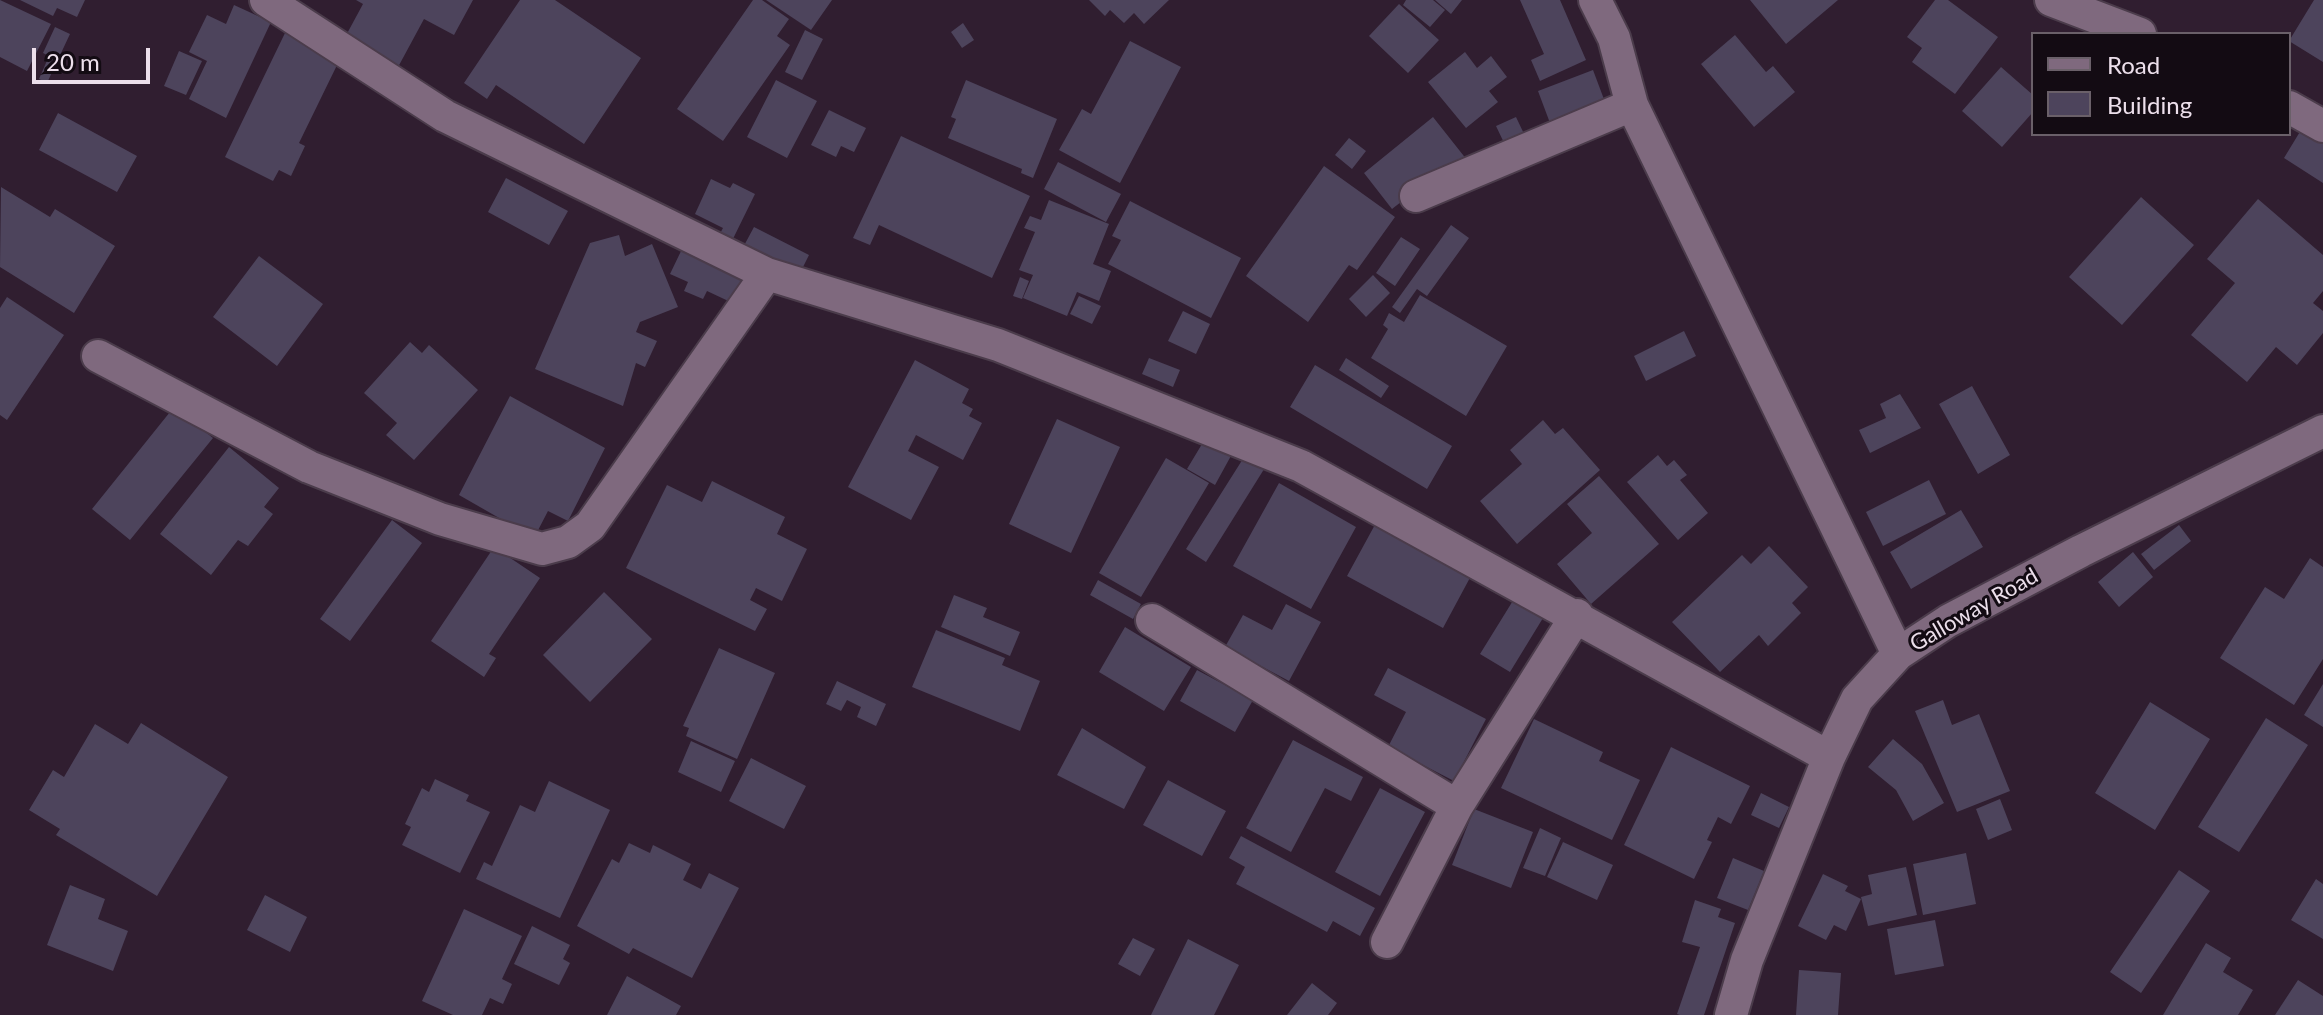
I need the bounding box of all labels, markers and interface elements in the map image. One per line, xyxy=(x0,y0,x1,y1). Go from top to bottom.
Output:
scale bar xyxy=(36,32,154,82)
legend xyxy=(2031,32,2291,136)
text: 20 m xyxy=(46,47,100,76)
text: Road xyxy=(2107,50,2160,79)
text: Building xyxy=(2107,90,2192,119)
street label: Galloway Road xyxy=(1905,563,2043,657)

